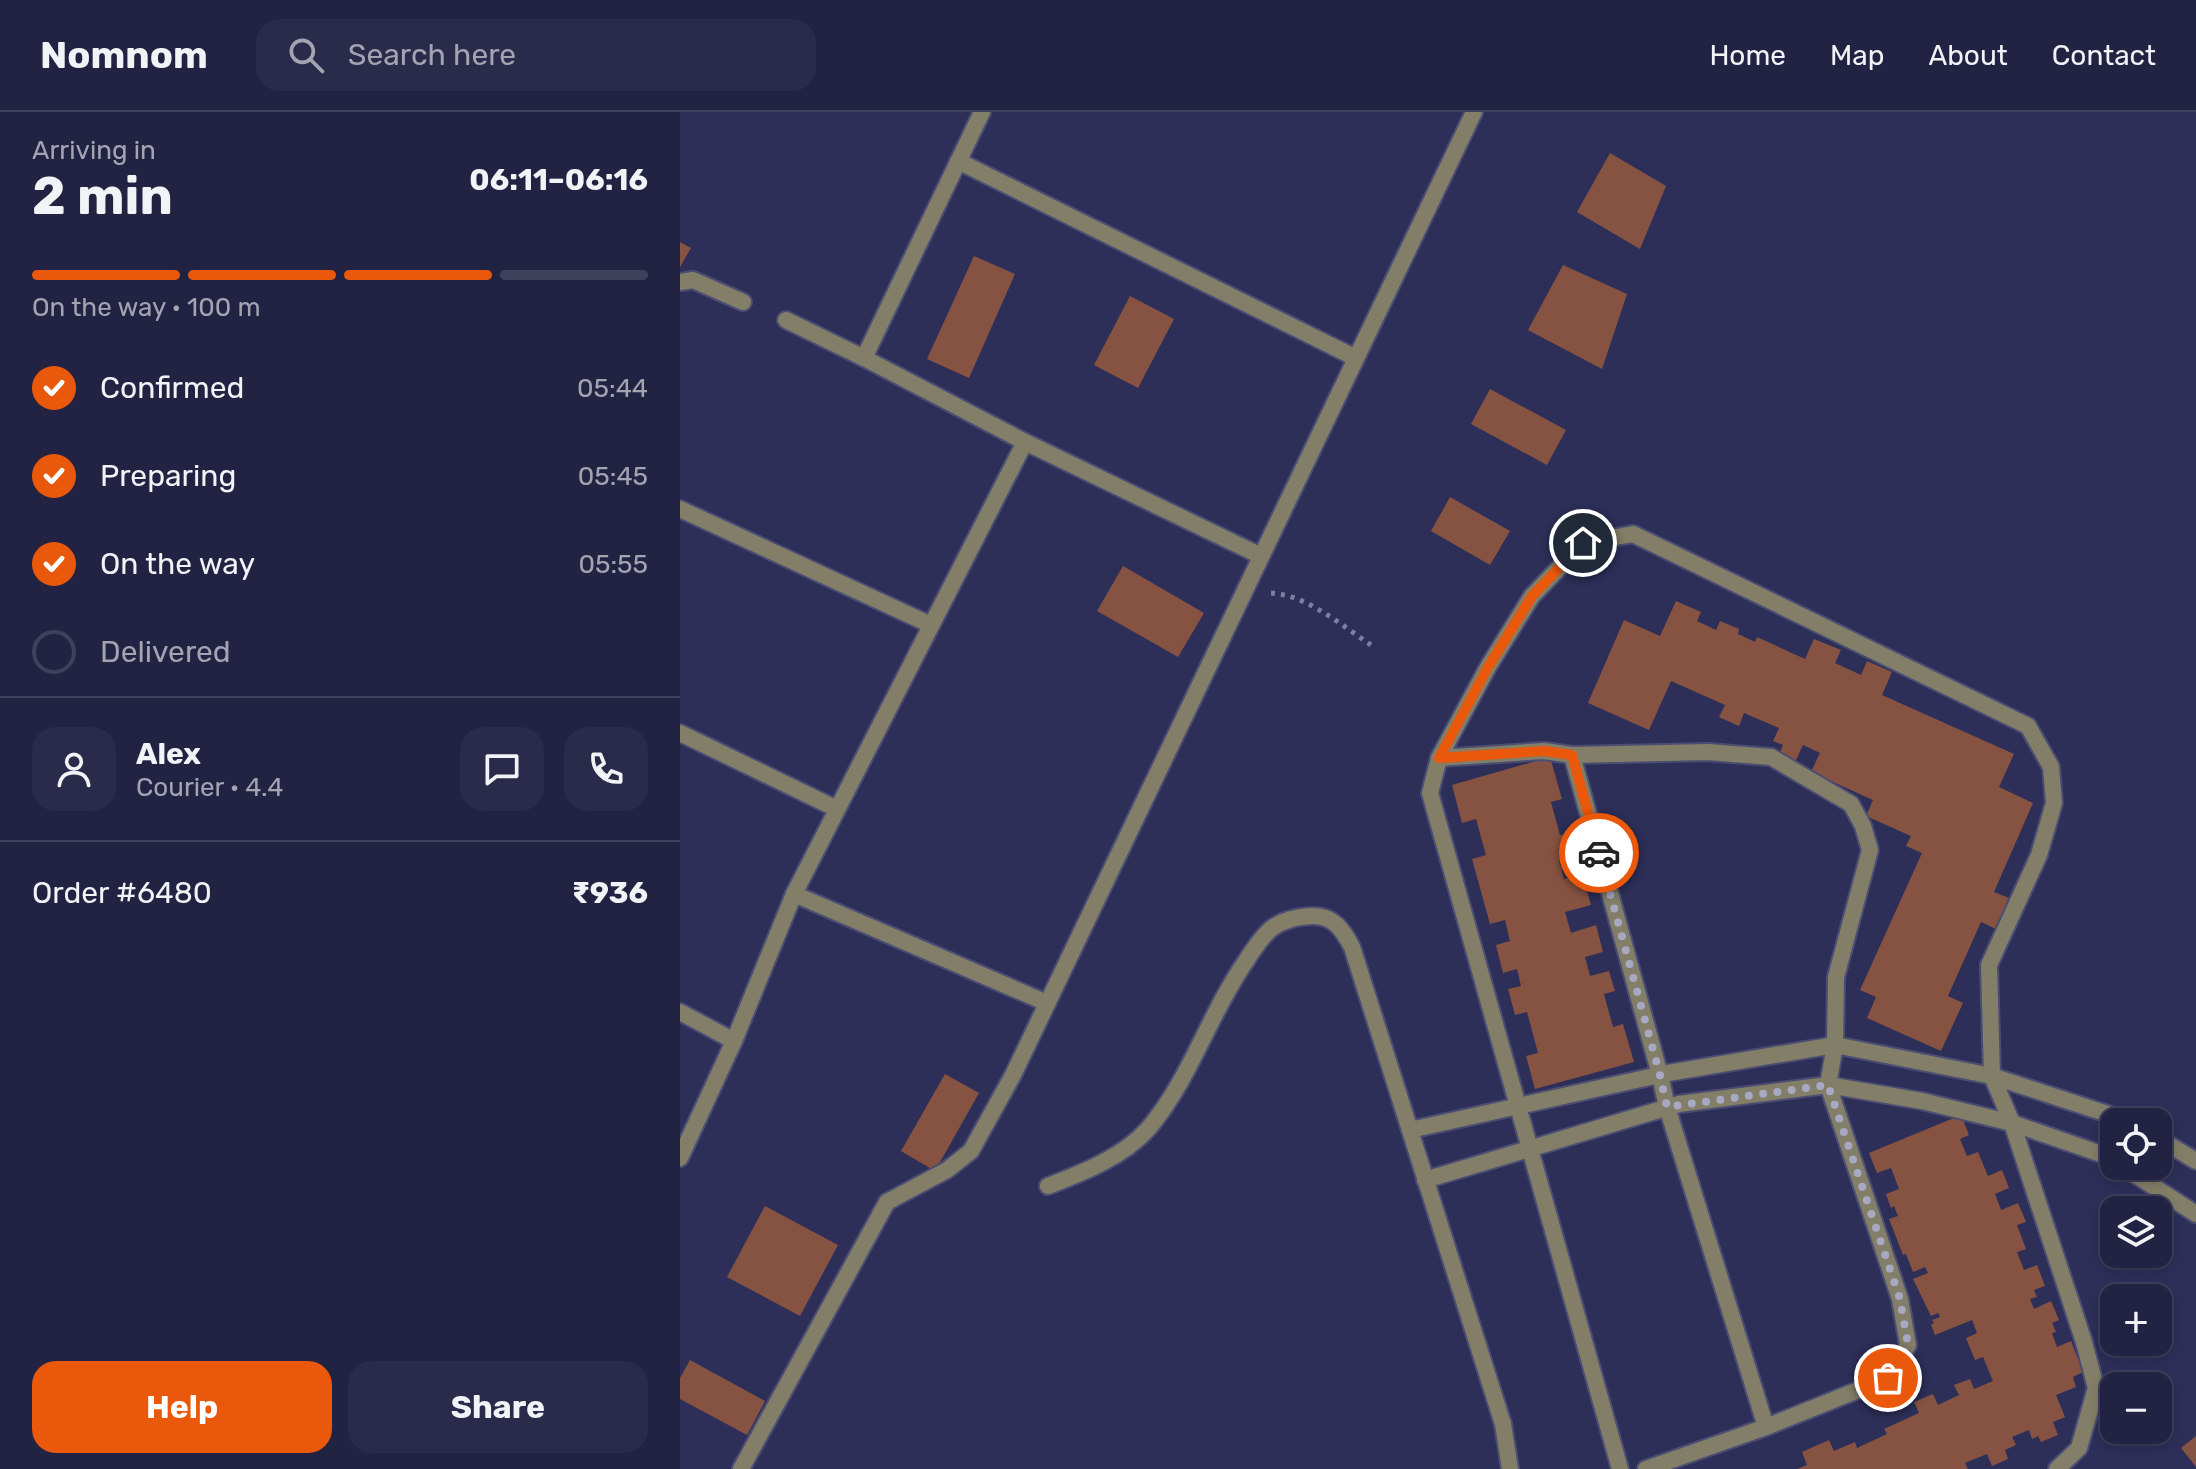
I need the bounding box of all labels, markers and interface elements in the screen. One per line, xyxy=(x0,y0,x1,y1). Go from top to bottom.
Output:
search box xyxy=(256,19,816,91)
text: Nomnom xyxy=(40,32,208,78)
icon: search xyxy=(284,33,328,77)
text: Search here xyxy=(348,37,516,73)
text: Home xyxy=(1709,39,1786,72)
text: Map xyxy=(1830,39,1884,72)
text: About xyxy=(1928,39,2008,72)
text: Contact xyxy=(2052,39,2156,72)
text: Arriving in xyxy=(32,135,156,166)
text: 06:11–06:16 xyxy=(469,162,648,198)
text: 2 min xyxy=(32,165,173,227)
text: On the way · 100 m xyxy=(32,292,261,323)
icon: check xyxy=(32,366,76,410)
text: Confirmed xyxy=(100,370,244,406)
text: 05:44 xyxy=(577,373,648,404)
icon: check xyxy=(32,454,76,498)
text: Preparing xyxy=(100,458,236,494)
text: 05:45 xyxy=(578,461,648,492)
pin xyxy=(1549,509,1617,577)
icon: home xyxy=(1561,521,1605,565)
icon: check xyxy=(32,542,76,586)
text: On the way xyxy=(100,546,255,582)
text: 05:55 xyxy=(579,549,648,580)
text: Delivered xyxy=(100,634,231,670)
button: person xyxy=(32,727,116,811)
button: chat xyxy=(460,727,544,811)
button: phone xyxy=(564,727,648,811)
text: Alex xyxy=(136,736,201,772)
text: Courier · 4.4 xyxy=(136,772,283,803)
courier xyxy=(1559,813,1639,893)
icon: car xyxy=(1577,831,1621,875)
text: Order #6480 xyxy=(32,875,212,911)
text: ₹936 xyxy=(572,875,648,911)
map controls xyxy=(2100,1108,2172,1444)
button: locate xyxy=(2100,1108,2172,1180)
button: layers xyxy=(2100,1196,2172,1268)
button: + xyxy=(2100,1284,2172,1356)
pin xyxy=(1854,1344,1922,1412)
icon: bag xyxy=(1866,1356,1910,1400)
button: Help xyxy=(32,1361,332,1453)
button: Share xyxy=(348,1361,648,1453)
button: − xyxy=(2100,1372,2172,1444)

